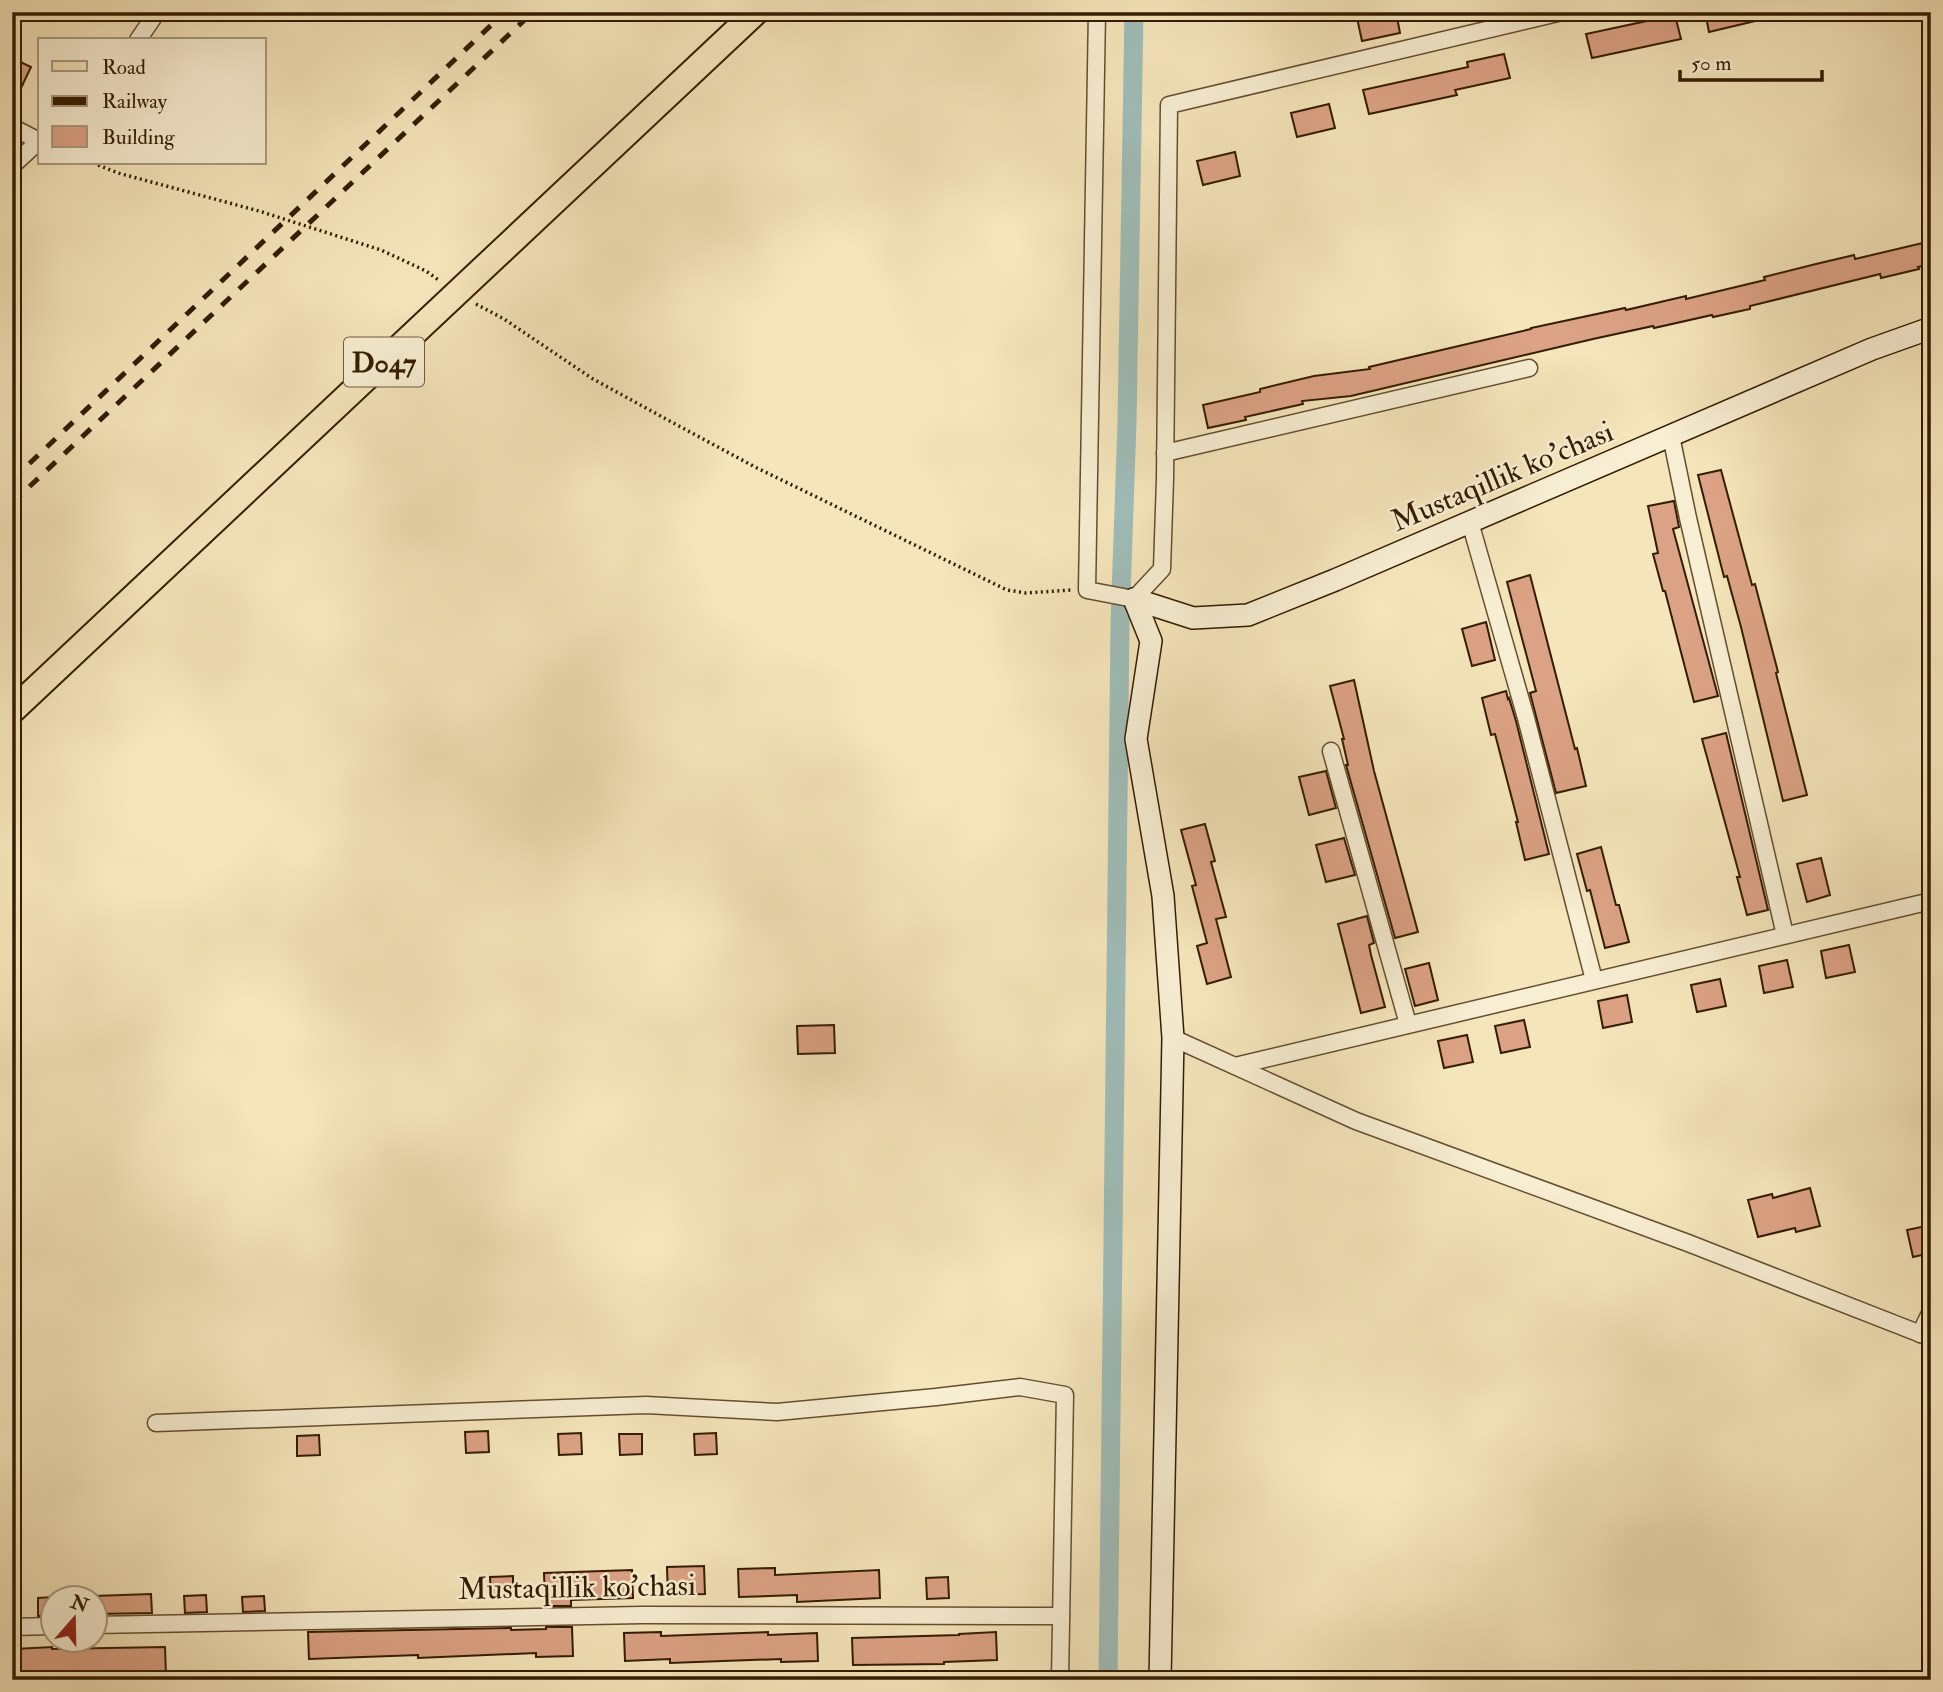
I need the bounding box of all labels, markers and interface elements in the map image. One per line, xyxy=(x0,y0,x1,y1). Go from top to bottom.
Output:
legend xyxy=(38,38,266,164)
scale bar xyxy=(1680,38,1822,82)
text: 50 m xyxy=(1691,50,1732,77)
text: Road xyxy=(102,54,147,81)
text: Railway xyxy=(102,88,168,115)
text: Building xyxy=(102,124,175,151)
road number: D047 xyxy=(344,338,424,386)
street label: Mustaqillik ko'chasi xyxy=(1386,413,1619,540)
street label: Mustaqillik ko'chasi xyxy=(458,1567,696,1608)
north arrow xyxy=(38,1584,108,1654)
text: N xyxy=(66,1589,92,1618)

